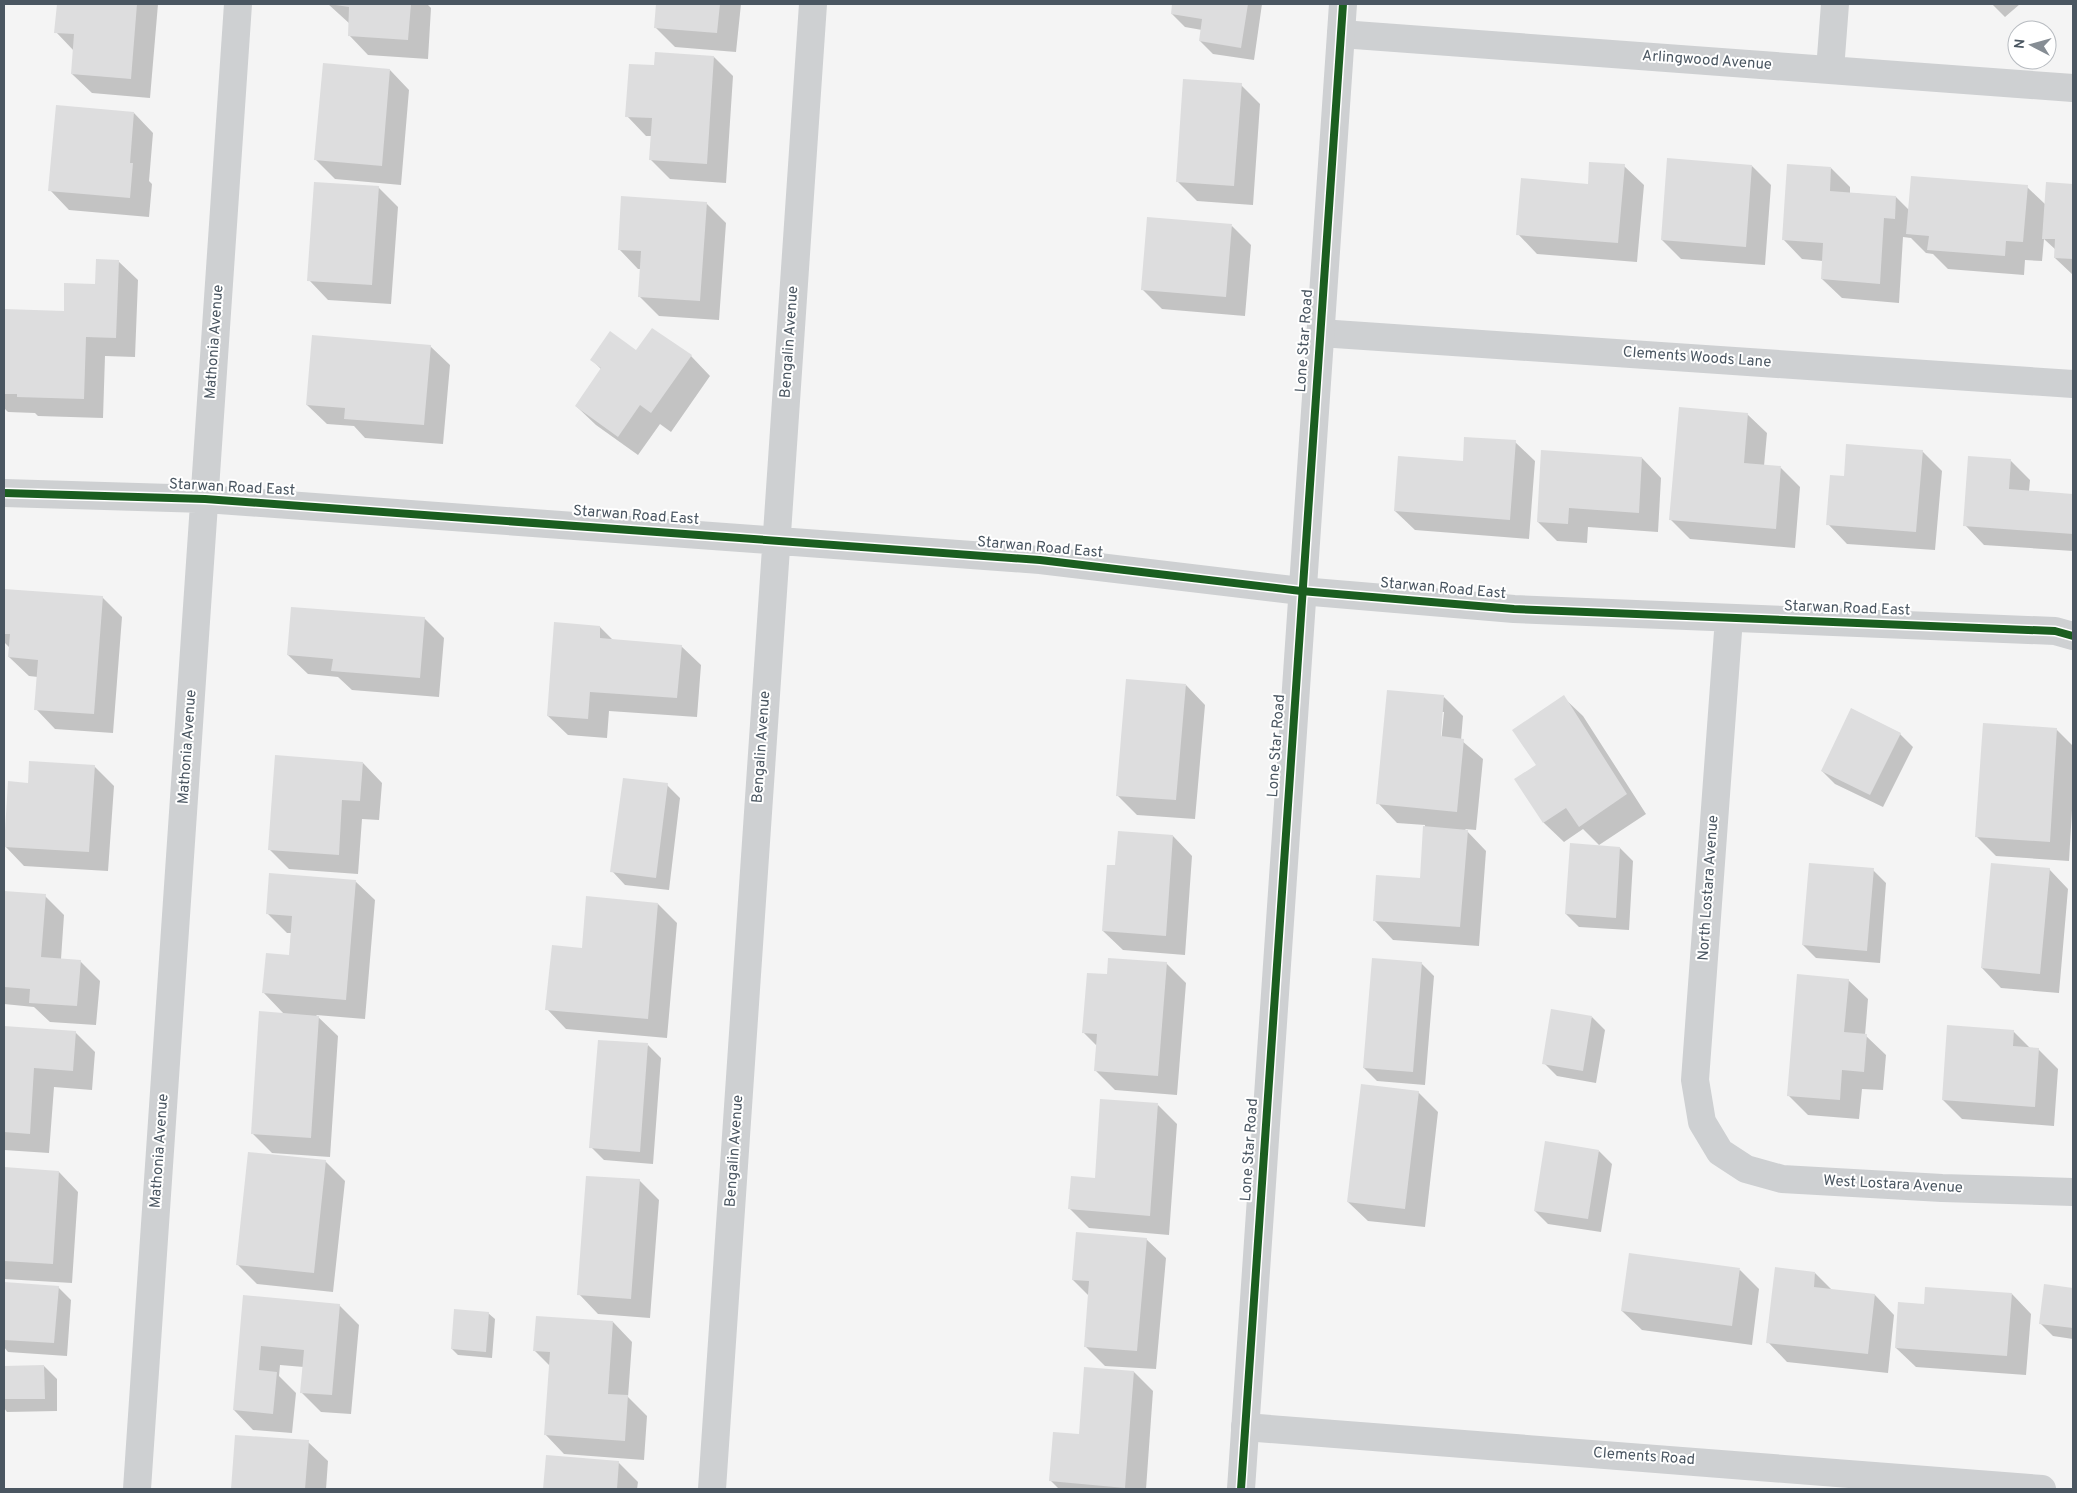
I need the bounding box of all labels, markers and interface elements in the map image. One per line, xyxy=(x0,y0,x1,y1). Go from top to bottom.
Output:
north arrow xyxy=(2007,20,2057,70)
text: N xyxy=(2012,38,2030,50)
street label: Arlingwood Avenue xyxy=(1641,47,1773,75)
street label: Mathonia Avenue xyxy=(202,284,228,400)
street label: Bengalin Avenue xyxy=(777,285,803,399)
street label: Lone Star Road xyxy=(1292,289,1318,393)
street label: Clements Woods Lane xyxy=(1622,343,1772,373)
street label: Starwan Road East xyxy=(168,475,296,501)
street label: Starwan Road East xyxy=(572,502,700,530)
street label: Starwan Road East xyxy=(976,533,1104,563)
street label: Starwan Road East xyxy=(1379,574,1507,604)
street label: Starwan Road East xyxy=(1783,597,1911,621)
street label: Mathonia Avenue xyxy=(175,689,201,805)
street label: Bengalin Avenue xyxy=(749,690,775,804)
street label: Lone Star Road xyxy=(1264,694,1290,798)
street label: North Lostara Avenue xyxy=(1694,815,1724,961)
street label: Mathonia Avenue xyxy=(147,1093,173,1209)
street label: Bengalin Avenue xyxy=(722,1094,748,1208)
street label: Lone Star Road xyxy=(1237,1098,1263,1202)
street label: West Lostara Avenue xyxy=(1823,1172,1963,1198)
street label: Clements Road xyxy=(1592,1444,1696,1470)

